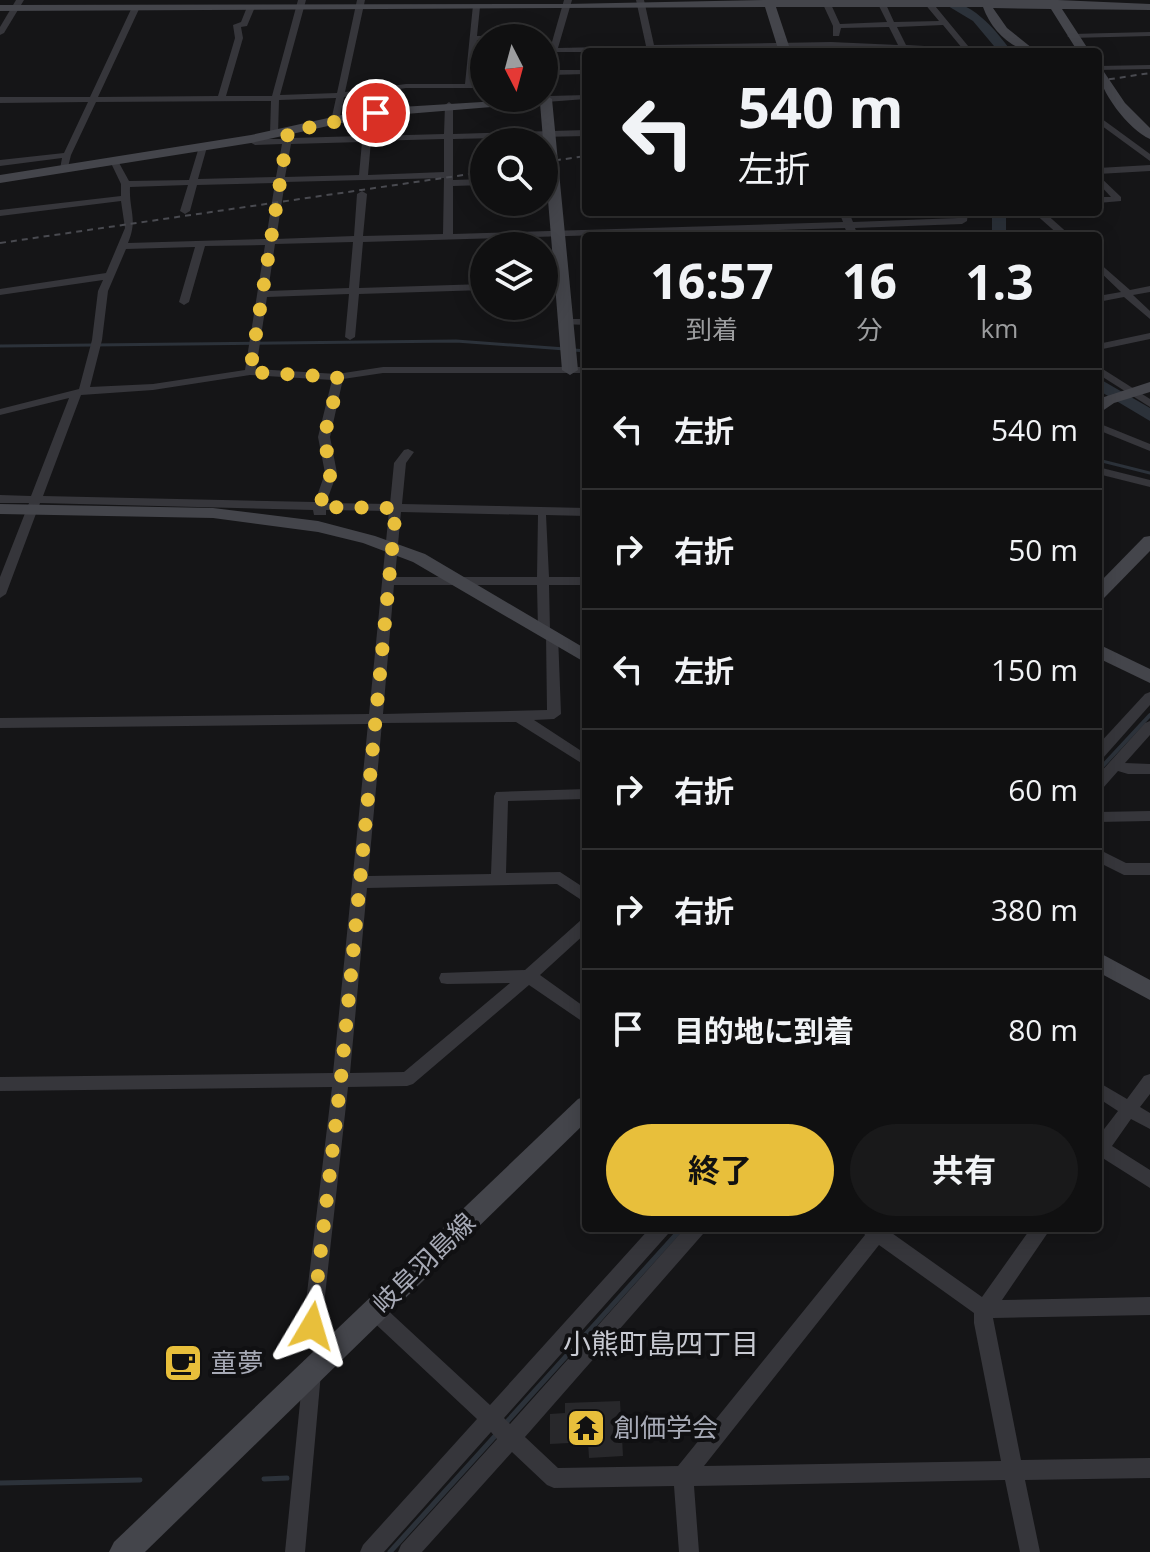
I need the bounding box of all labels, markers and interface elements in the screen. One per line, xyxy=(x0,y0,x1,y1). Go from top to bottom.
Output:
north arrow xyxy=(470,24,558,112)
map controls xyxy=(470,24,558,320)
text: 540 m xyxy=(738,68,904,144)
pin xyxy=(342,79,410,147)
icon: left xyxy=(606,80,710,184)
icon: arrive xyxy=(354,91,398,135)
button: search xyxy=(470,128,558,216)
text: 左折 xyxy=(738,144,810,193)
button: layers xyxy=(470,232,558,320)
text: 16:57 xyxy=(650,248,774,313)
text: 16 xyxy=(842,248,897,313)
text: 1.3 xyxy=(965,249,1034,314)
text: km xyxy=(981,310,1018,346)
text: 到着 xyxy=(686,311,738,347)
text: 分 xyxy=(856,311,882,347)
icon: left xyxy=(606,407,650,451)
text: 540 m xyxy=(991,409,1078,450)
text: 左折 xyxy=(674,410,734,451)
icon: right xyxy=(606,527,650,571)
text: 50 m xyxy=(1008,529,1078,570)
text: 右折 xyxy=(674,530,734,571)
icon: left xyxy=(606,647,650,691)
text: 150 m xyxy=(991,649,1078,690)
text: 左折 xyxy=(674,650,734,691)
icon: right xyxy=(606,767,650,811)
text: 60 m xyxy=(1008,769,1078,810)
text: 右折 xyxy=(674,770,734,811)
icon: right xyxy=(606,887,650,931)
text: 380 m xyxy=(991,889,1078,930)
text: 右折 xyxy=(674,890,734,931)
icon: arrive xyxy=(606,1007,650,1051)
text: 80 m xyxy=(1008,1009,1078,1050)
text: 目的地に到着 xyxy=(674,1010,854,1051)
button: 終了 xyxy=(606,1124,834,1216)
button: 共有 xyxy=(850,1124,1078,1216)
street label: 岐阜羽島線 xyxy=(364,1204,483,1320)
position arrow xyxy=(270,1284,354,1368)
district label: 小熊町島四丁目 xyxy=(563,1324,759,1362)
cafe icon: 童夢 xyxy=(162,1342,204,1384)
place label: 童夢 xyxy=(211,1344,263,1380)
temple icon: 創価学会 xyxy=(565,1407,607,1449)
place label: 創価学会 xyxy=(614,1409,718,1445)

